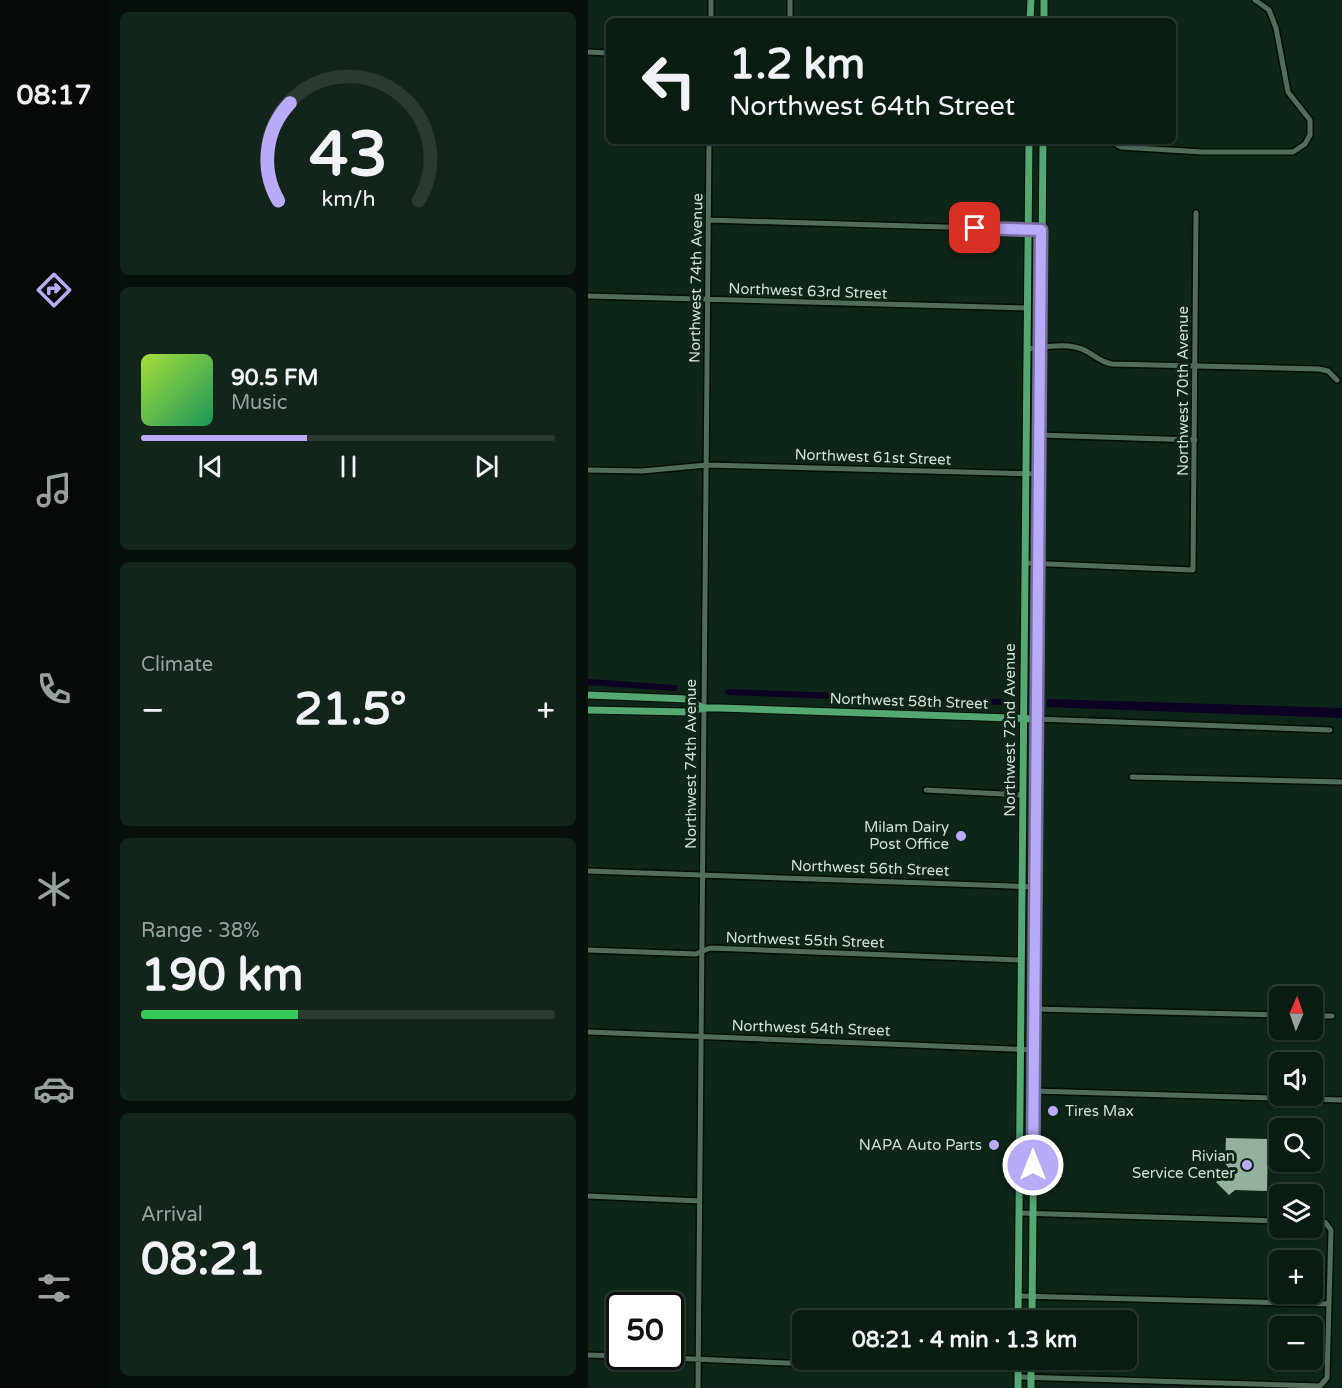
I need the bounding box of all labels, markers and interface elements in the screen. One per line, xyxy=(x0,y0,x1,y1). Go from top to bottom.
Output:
text: 1.2 km xyxy=(729,39,865,90)
icon: left xyxy=(630,42,708,120)
text: 08:17 xyxy=(17,79,91,112)
text: Northwest 64th Street xyxy=(729,90,1015,123)
text: 43 xyxy=(309,118,387,193)
text: km/h xyxy=(321,186,375,212)
street label: Northwest 74th Avenue xyxy=(686,193,706,363)
pin xyxy=(949,202,1000,253)
icon: arrive xyxy=(958,211,991,244)
icon: directions xyxy=(33,269,75,311)
street label: Northwest 63rd Street xyxy=(728,279,888,303)
street label: Northwest 70th Avenue xyxy=(1174,306,1192,476)
text: 90.5 FM xyxy=(231,365,319,391)
text: Music xyxy=(231,391,287,415)
street label: Northwest 61st Street xyxy=(794,445,952,469)
icon: previous xyxy=(194,450,227,483)
icon: pause xyxy=(332,450,365,483)
icon: next xyxy=(470,450,503,483)
icon: music xyxy=(33,469,75,511)
street label: Northwest 72nd Avenue xyxy=(1001,643,1019,817)
text: Climate xyxy=(141,653,213,677)
icon: phone xyxy=(33,668,75,710)
street label: Northwest 74th Avenue xyxy=(682,679,700,849)
text: 21.5° xyxy=(294,683,407,737)
street label: Northwest 58th Street xyxy=(829,689,989,713)
text: − xyxy=(141,691,165,730)
text: + xyxy=(536,691,555,730)
place label: Milam Dairy Post Office xyxy=(864,818,949,853)
marker: Milam Dairy Post Office xyxy=(954,829,968,843)
street label: Northwest 56th Street xyxy=(790,856,950,880)
icon: climate xyxy=(33,868,75,910)
text: Range · 38% xyxy=(141,919,260,943)
street label: Northwest 55th Street xyxy=(725,928,885,952)
text: 190 km xyxy=(141,949,303,1003)
north arrow xyxy=(1269,986,1323,1040)
map controls xyxy=(1269,986,1323,1370)
street label: Northwest 54th Street xyxy=(731,1016,891,1040)
button: sound xyxy=(1269,1052,1323,1106)
icon: car xyxy=(33,1068,75,1110)
place label: Tires Max xyxy=(1065,1102,1134,1120)
marker: Tires Max xyxy=(1046,1104,1060,1118)
button: search xyxy=(1269,1118,1323,1172)
position arrow xyxy=(1001,1133,1065,1197)
place label: NAPA Auto Parts xyxy=(859,1136,982,1154)
marker: NAPA Auto Parts xyxy=(987,1138,1001,1152)
place label: Rivian Service Center xyxy=(1132,1147,1235,1182)
marker: Rivian Service Center xyxy=(1240,1158,1254,1172)
button: layers xyxy=(1269,1184,1323,1238)
text: Arrival xyxy=(141,1203,203,1227)
text: 08:21 xyxy=(141,1233,266,1287)
button: + xyxy=(1269,1250,1323,1304)
icon: filters xyxy=(33,1267,75,1309)
speed limit sign: 50 xyxy=(606,1292,684,1370)
button: − xyxy=(1269,1316,1323,1370)
text: 08:21 · 4 min · 1.3 km xyxy=(852,1327,1077,1353)

